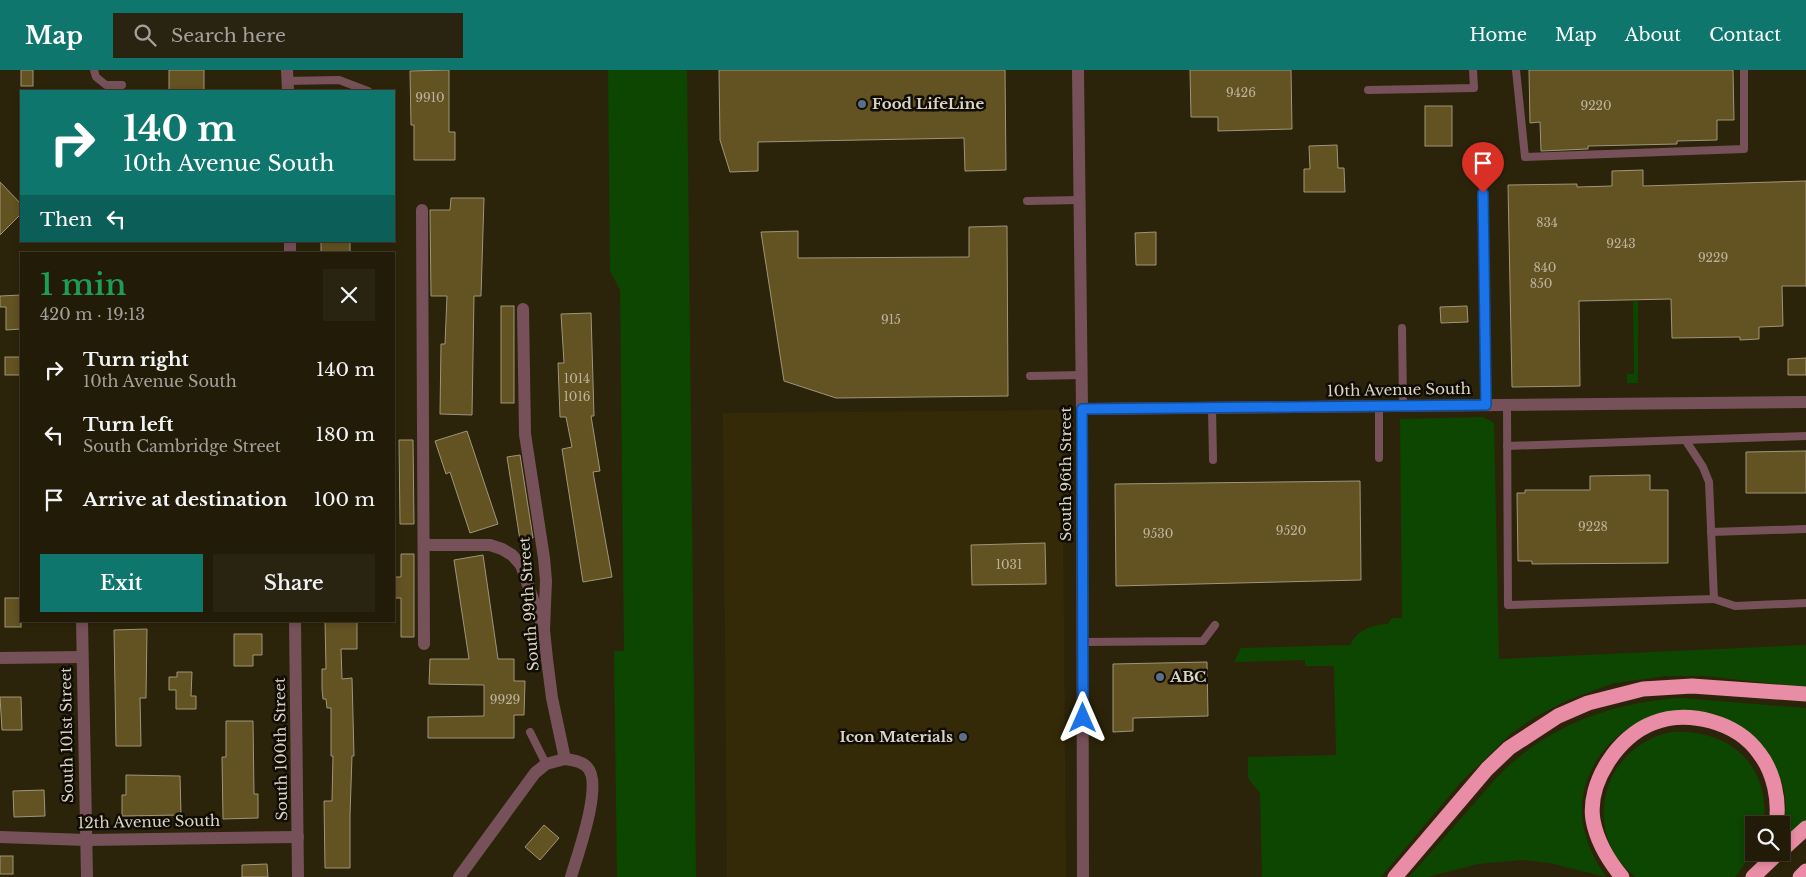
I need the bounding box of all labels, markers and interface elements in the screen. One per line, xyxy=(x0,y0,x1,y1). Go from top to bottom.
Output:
search box xyxy=(113,13,463,58)
text: Map xyxy=(25,21,83,50)
icon: search xyxy=(131,21,159,49)
text: Search here xyxy=(171,24,286,47)
text: Home xyxy=(1469,24,1527,46)
text: Map xyxy=(1555,24,1597,46)
text: About xyxy=(1625,24,1681,46)
text: Contact xyxy=(1709,24,1781,46)
house number: 9426 xyxy=(1226,85,1256,100)
house number: 9910 xyxy=(415,90,445,105)
place label: Food LifeLine xyxy=(872,94,984,113)
marker: Food LifeLine xyxy=(856,98,868,110)
house number: 9220 xyxy=(1580,98,1612,113)
text: 140 m xyxy=(123,107,236,150)
icon: right xyxy=(40,110,105,175)
pin xyxy=(1462,142,1504,193)
icon: arrive xyxy=(1469,149,1497,177)
text: 10th Avenue South xyxy=(123,150,334,177)
icon: left xyxy=(102,205,130,233)
text: Then xyxy=(40,208,92,231)
house number: 834 xyxy=(1536,215,1558,230)
house number: 9243 xyxy=(1606,236,1636,251)
house number: 9229 xyxy=(1698,250,1728,265)
house number: 840 xyxy=(1534,260,1556,275)
text: 1 min xyxy=(40,266,126,303)
button: close xyxy=(323,269,375,321)
house number: 850 xyxy=(1530,276,1552,291)
text: 420 m · 19:13 xyxy=(40,304,145,324)
house number: 915 xyxy=(881,312,901,327)
text: Turn right xyxy=(83,348,189,371)
icon: right xyxy=(40,356,68,384)
text: 140 m xyxy=(316,358,375,381)
text: 10th Avenue South xyxy=(83,371,237,391)
house number: 1014 xyxy=(564,371,590,386)
street label: 10th Avenue South xyxy=(1327,379,1471,400)
house number: 1016 xyxy=(564,389,591,404)
street label: South 96th Street xyxy=(1056,406,1075,541)
text: Turn left xyxy=(83,413,174,436)
icon: left xyxy=(40,421,68,449)
text: 180 m xyxy=(316,423,375,446)
text: South Cambridge Street xyxy=(83,436,281,456)
icon: arrive xyxy=(40,486,68,514)
text: Arrive at destination xyxy=(83,488,287,511)
text: 100 m xyxy=(314,488,375,511)
house number: 9228 xyxy=(1578,519,1608,534)
house number: 9520 xyxy=(1276,523,1306,538)
house number: 9530 xyxy=(1143,526,1173,541)
street label: South 99th Street xyxy=(514,536,543,672)
button: Exit xyxy=(40,554,203,612)
button: Share xyxy=(213,554,375,612)
house number: 1031 xyxy=(996,557,1022,572)
street label: South 101st Street xyxy=(56,667,77,803)
place label: ABC xyxy=(1169,667,1206,686)
marker: ABC xyxy=(1154,671,1166,683)
street label: South 100th Street xyxy=(270,677,291,821)
position arrow xyxy=(1056,691,1108,743)
house number: 9929 xyxy=(490,692,520,707)
place label: Icon Materials xyxy=(840,727,953,746)
marker: Icon Materials xyxy=(957,731,969,743)
street label: 12th Avenue South xyxy=(78,811,220,832)
map controls xyxy=(1745,816,1790,861)
button: search xyxy=(1745,816,1790,861)

